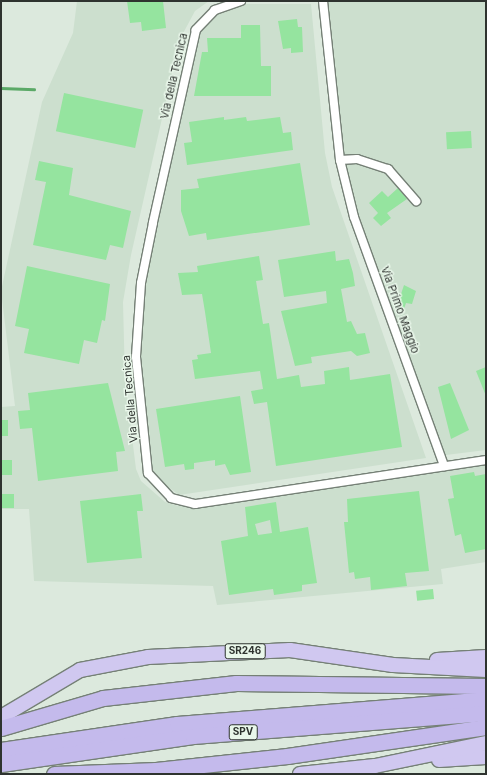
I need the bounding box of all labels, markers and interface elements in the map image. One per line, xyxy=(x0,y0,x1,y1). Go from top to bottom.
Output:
street label: Via della Tecnica xyxy=(158,32,190,120)
street label: Via Primo Maggio xyxy=(378,265,422,355)
street label: Via della Tecnica xyxy=(120,355,140,443)
road number: SR246 xyxy=(224,643,266,659)
road number: SPV xyxy=(228,724,258,740)

